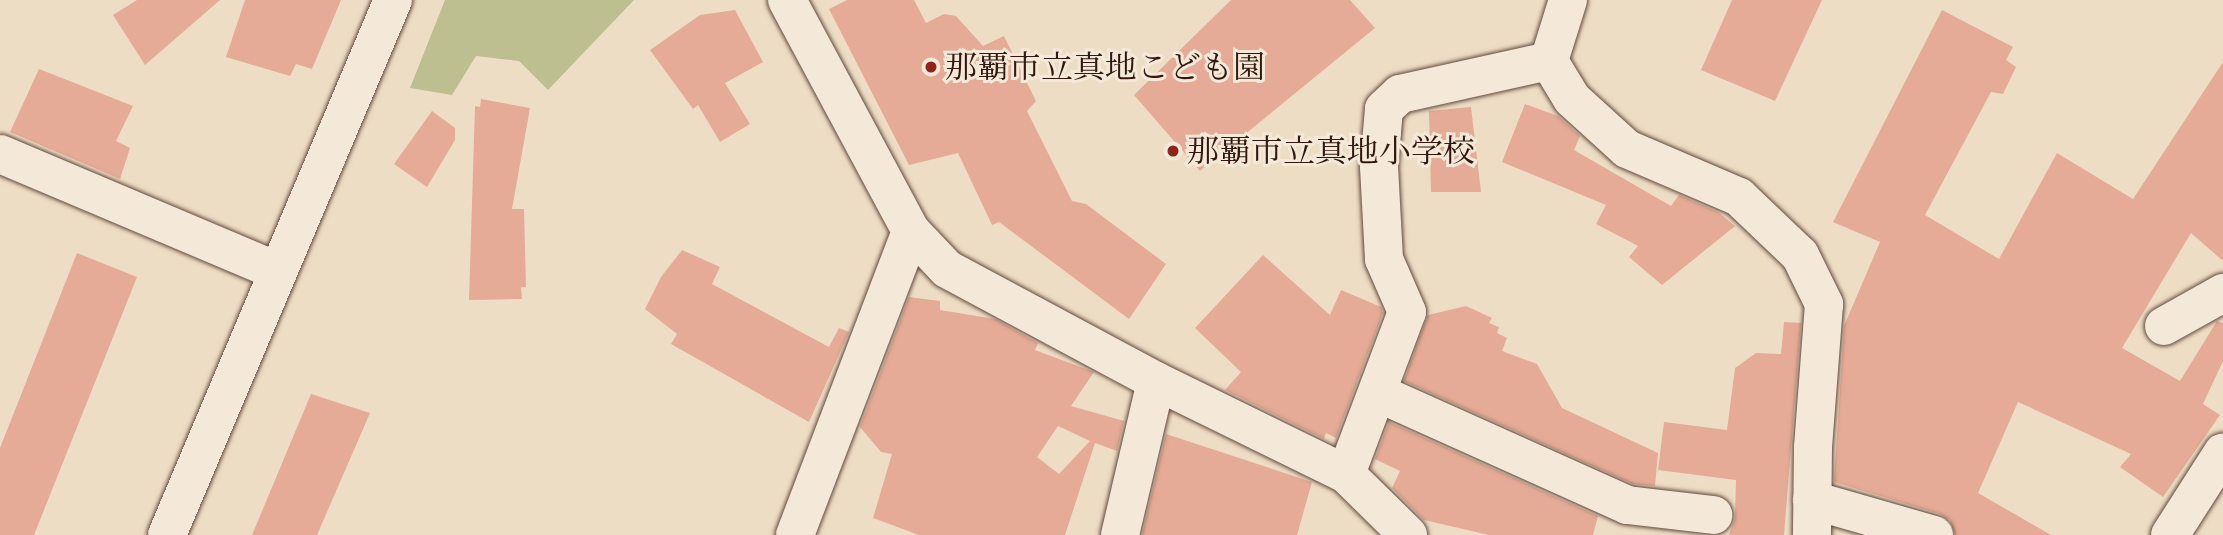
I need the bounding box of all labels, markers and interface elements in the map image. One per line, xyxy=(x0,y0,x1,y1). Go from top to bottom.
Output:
place label: 那覇市立真地こども園 xyxy=(945,48,1265,86)
marker: 那覇市立真地こども園 xyxy=(923,59,939,75)
place label: 那覇市立真地小学校 xyxy=(1187,132,1475,170)
marker: 那覇市立真地小学校 xyxy=(1165,143,1181,159)

